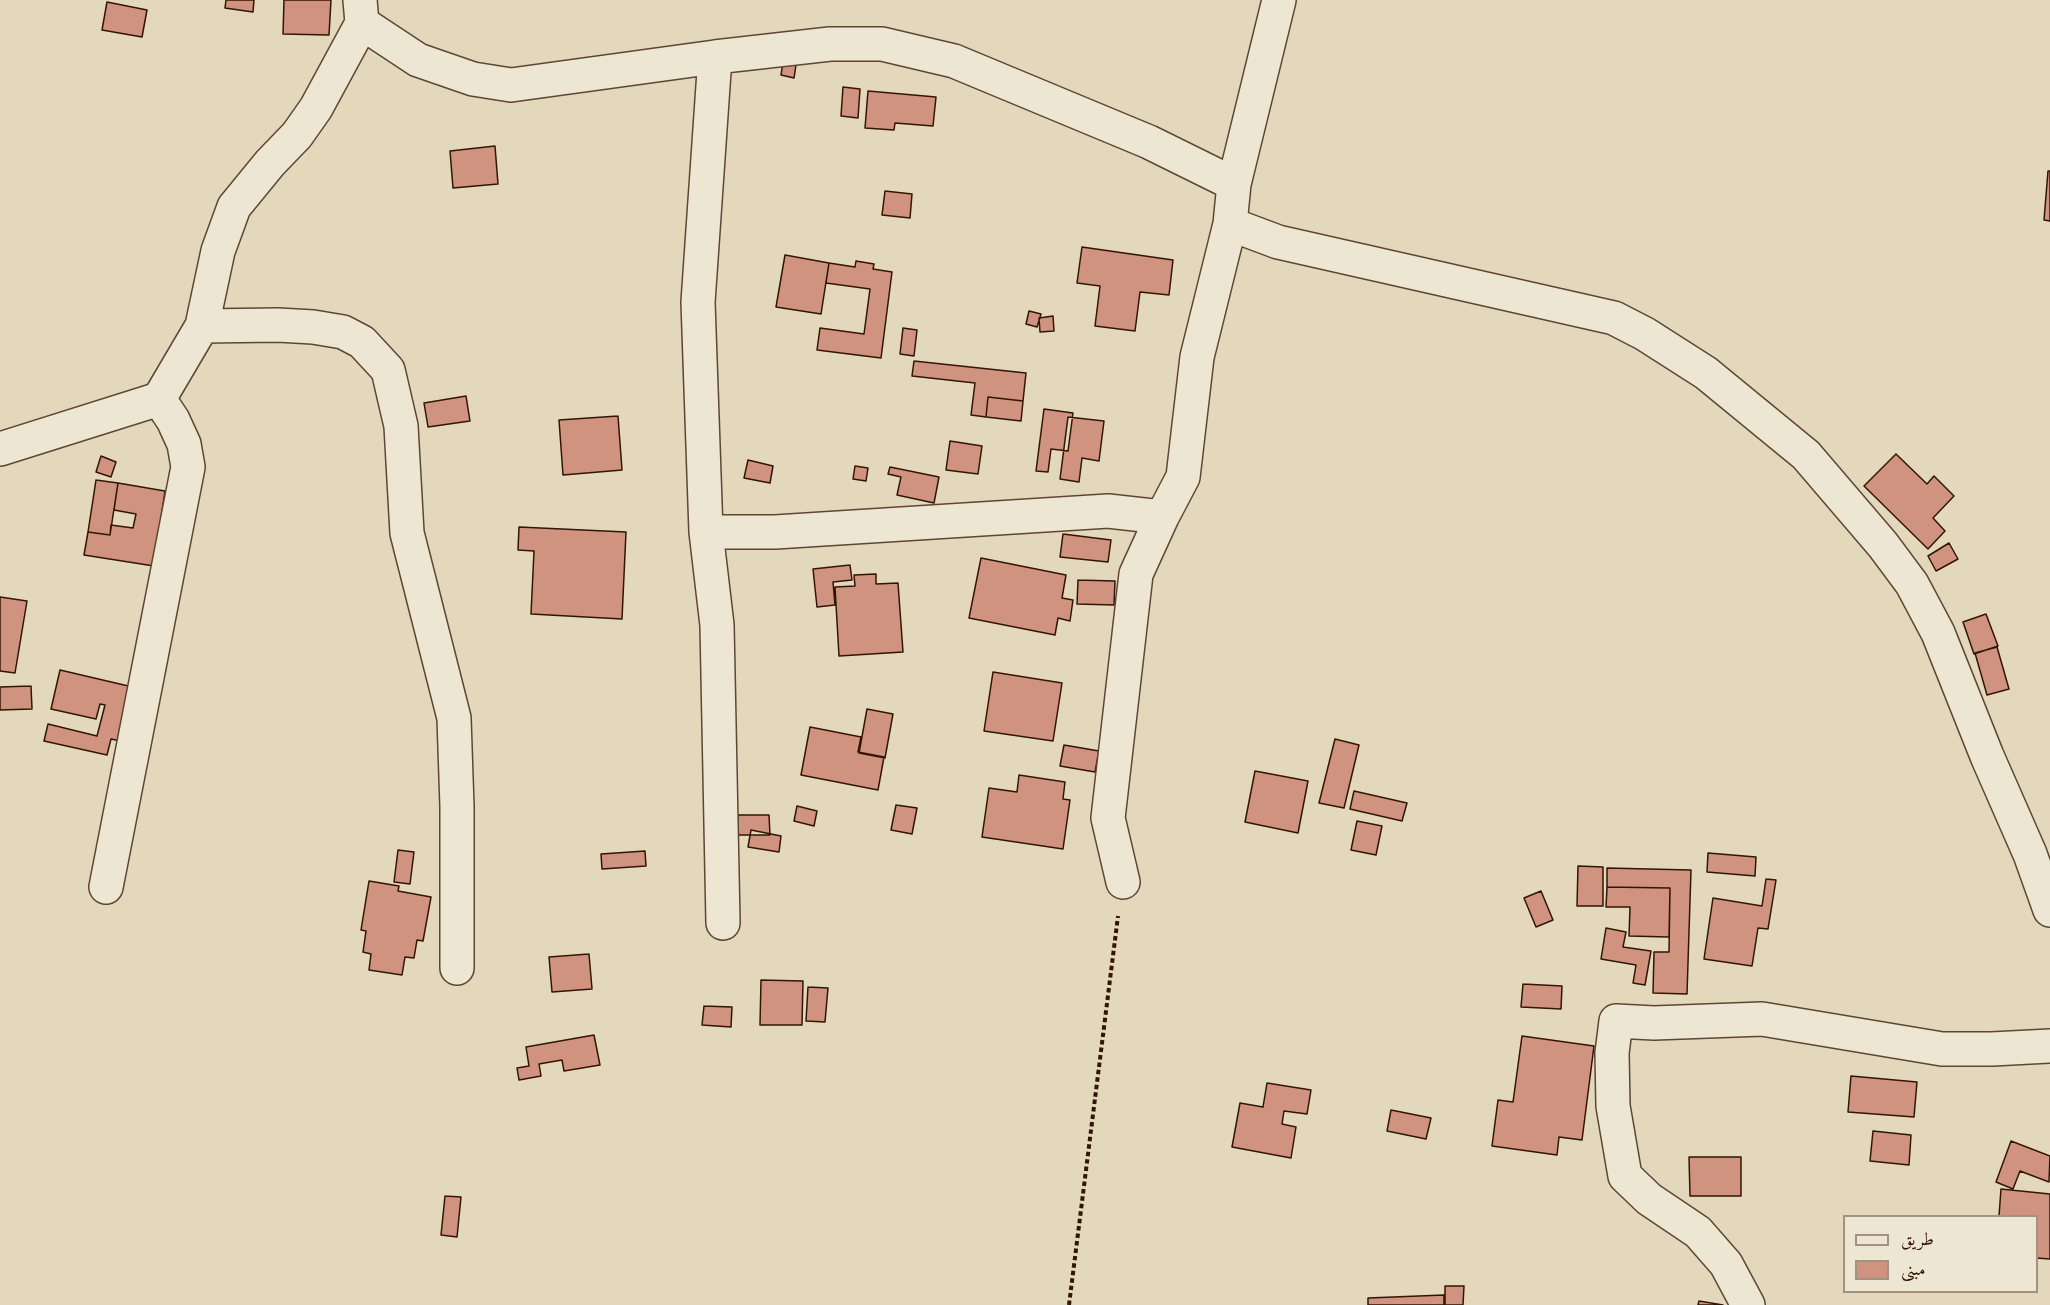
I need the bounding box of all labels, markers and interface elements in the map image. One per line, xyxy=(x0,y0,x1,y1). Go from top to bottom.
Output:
legend xyxy=(1843,1215,2038,1293)
text: طريق xyxy=(1901,1227,1934,1252)
text: مبنى xyxy=(1901,1257,1926,1282)

